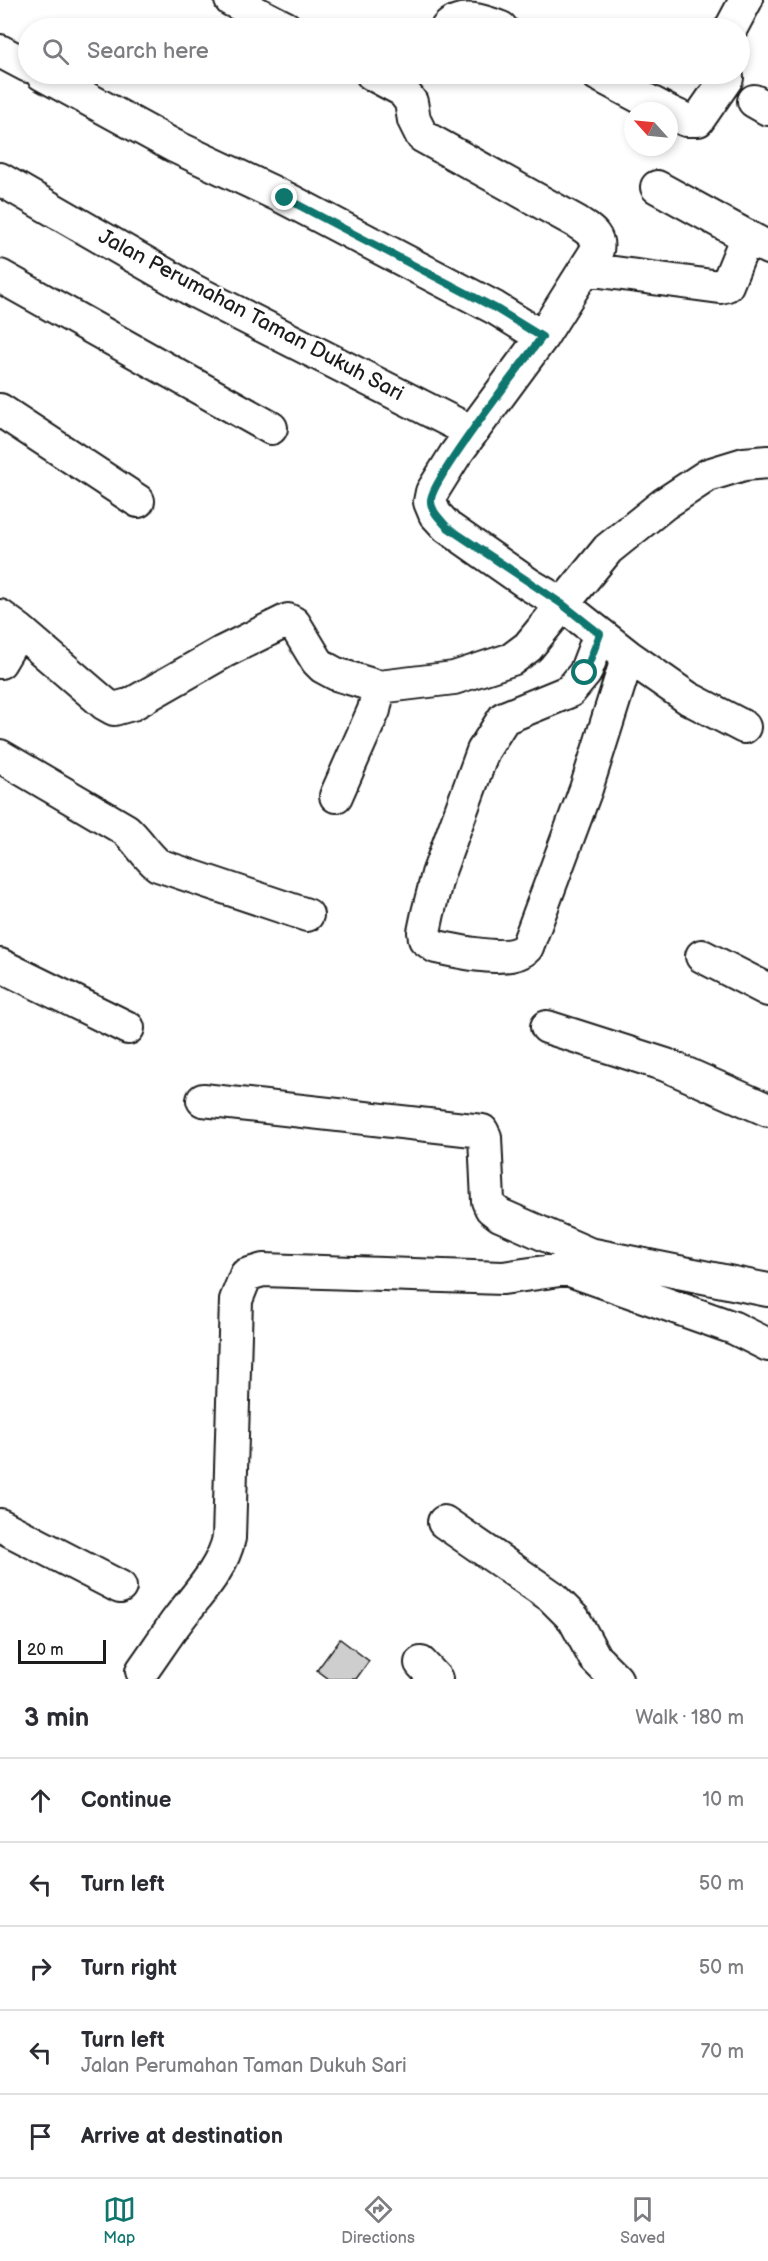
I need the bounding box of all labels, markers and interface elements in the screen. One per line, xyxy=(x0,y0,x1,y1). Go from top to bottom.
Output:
search box xyxy=(18,18,750,84)
icon: search xyxy=(39,35,72,68)
text: Search here xyxy=(87,38,209,65)
north arrow xyxy=(624,102,678,156)
route end xyxy=(271,184,297,210)
street label: Jalan Perumahan Taman Dukuh Sari xyxy=(94,224,408,406)
route start xyxy=(571,659,597,685)
scale bar xyxy=(18,1637,106,1664)
text: 20 m xyxy=(27,1641,63,1660)
text: 3 min xyxy=(24,1703,89,1734)
text: Walk · 180 m xyxy=(635,1706,744,1730)
icon: ahead xyxy=(24,1784,57,1817)
text: Continue xyxy=(81,1787,171,1814)
text: 10 m xyxy=(703,1788,744,1812)
icon: left xyxy=(24,1868,57,1901)
text: Turn left xyxy=(81,1871,165,1898)
text: 50 m xyxy=(699,1872,744,1896)
icon: right xyxy=(24,1952,57,1985)
text: Turn right xyxy=(81,1955,177,1982)
text: 50 m xyxy=(699,1956,744,1980)
text: Turn left xyxy=(81,2027,165,2054)
icon: left xyxy=(24,2036,57,2069)
text: 70 m xyxy=(700,2040,744,2064)
text: Jalan Perumahan Taman Dukuh Sari xyxy=(81,2054,407,2078)
icon: arrive xyxy=(24,2120,57,2153)
text: Arrive at destination xyxy=(81,2123,283,2150)
tab: Map xyxy=(103,2193,136,2248)
tab: Directions xyxy=(341,2193,415,2248)
tab: Saved xyxy=(620,2193,665,2248)

